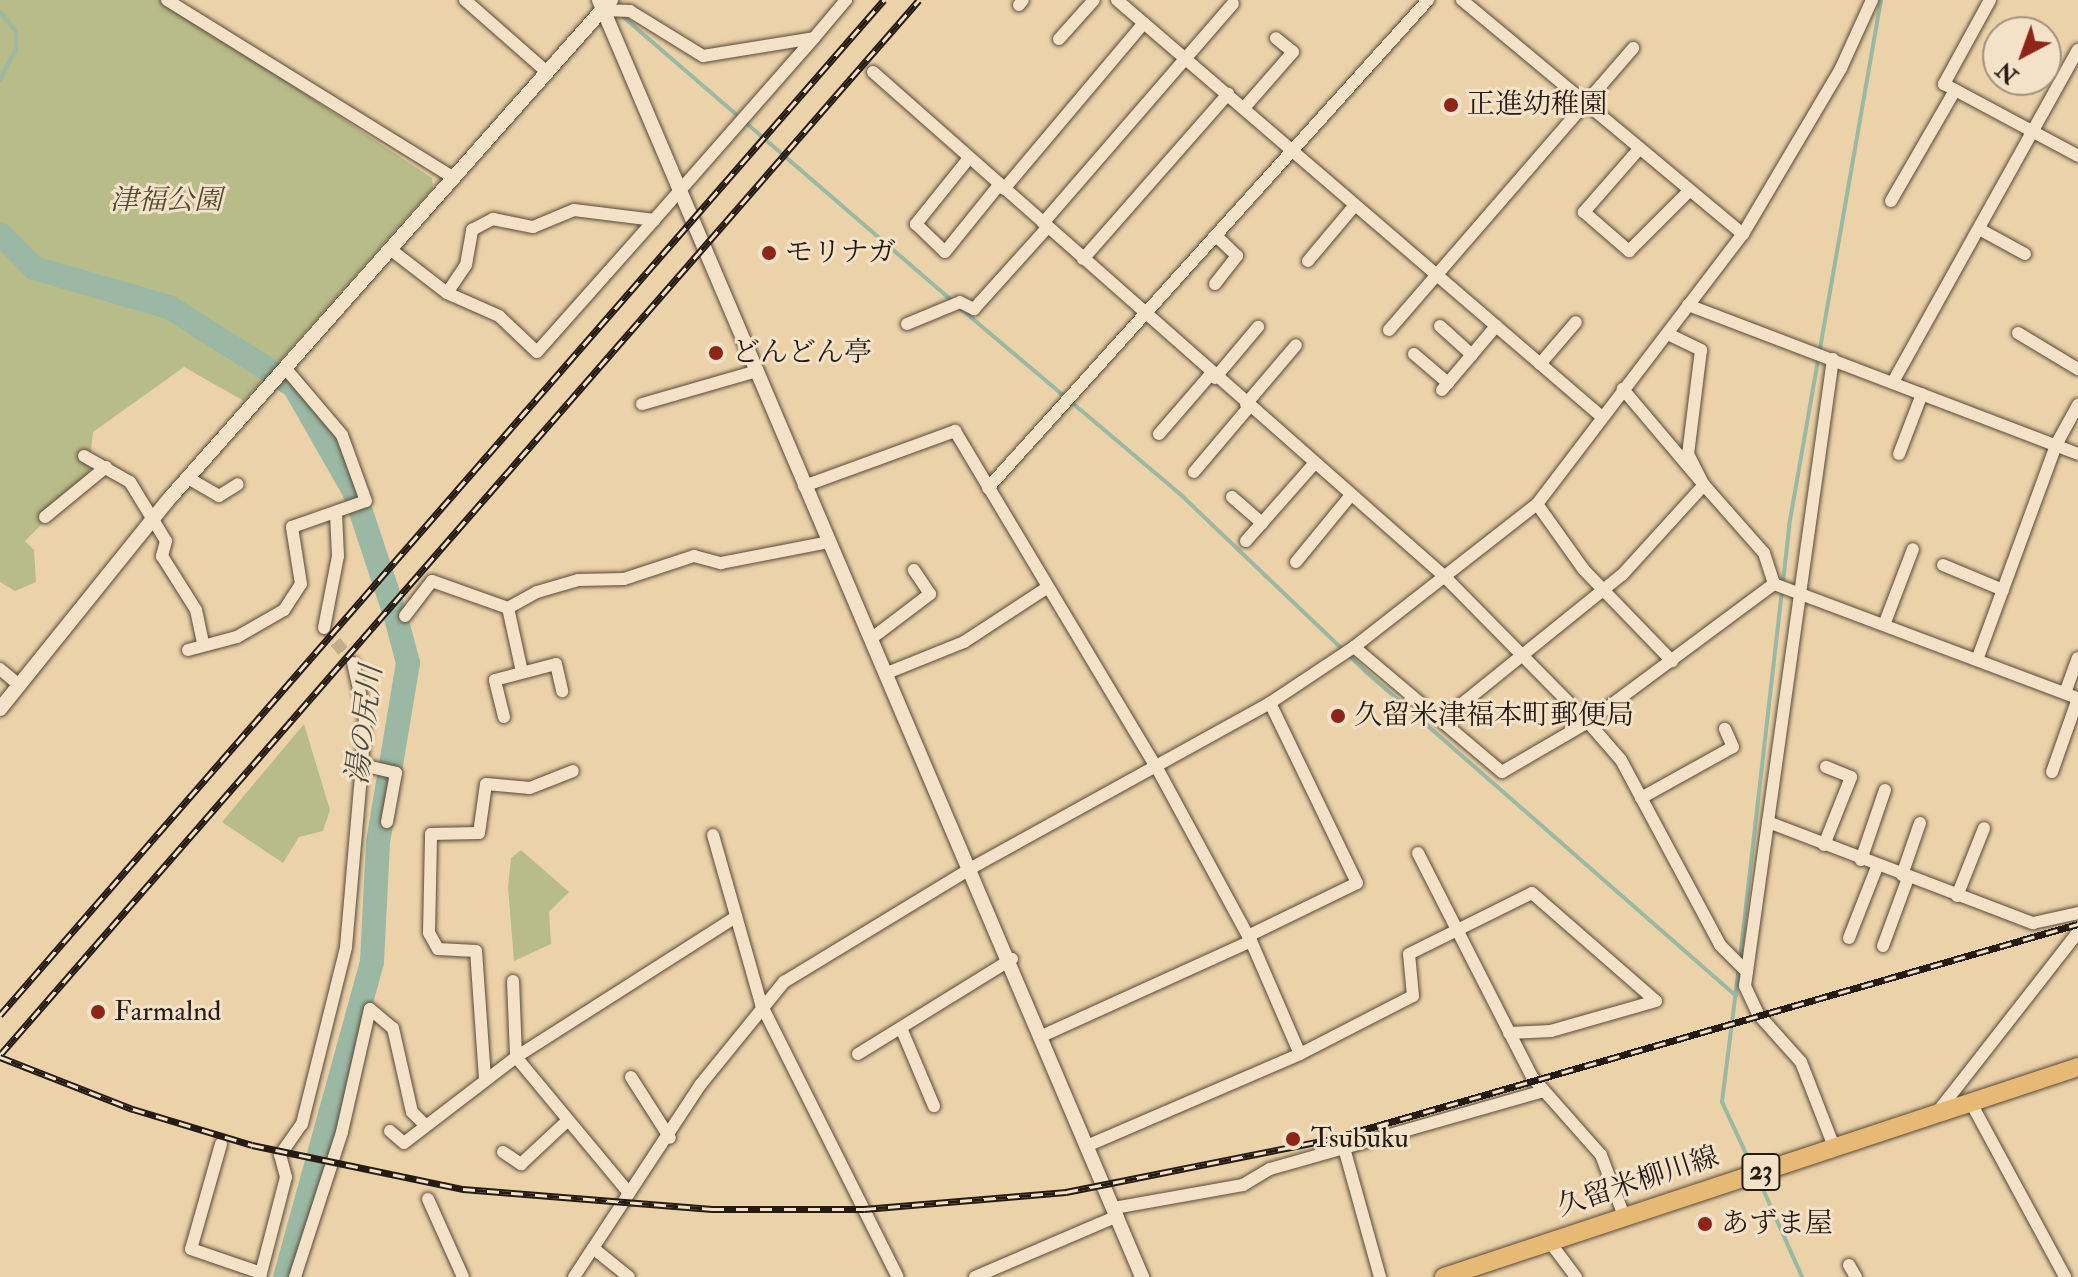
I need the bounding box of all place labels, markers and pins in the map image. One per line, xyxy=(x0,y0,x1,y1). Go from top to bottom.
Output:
place label: 正進幼稚園 xyxy=(1467,88,1607,122)
marker: 正進幼稚園 xyxy=(1442,96,1460,114)
place label: モリナガ xyxy=(785,236,897,270)
marker: モリナガ xyxy=(760,244,778,262)
place label: どんどん亭 xyxy=(732,336,872,370)
marker: どんどん亭 xyxy=(707,344,725,362)
place label: 久留米津福本町郵便局 xyxy=(1354,699,1634,733)
marker: 久留米津福本町郵便局 xyxy=(1329,707,1347,725)
place label: Farmalnd xyxy=(114,995,221,1029)
marker: Farmalnd xyxy=(89,1003,107,1021)
place label: Tsubuku xyxy=(1311,1122,1409,1156)
marker: Tsubuku xyxy=(1282,1128,1304,1150)
place label: あずま屋 xyxy=(1721,1207,1833,1241)
marker: あずま屋 xyxy=(1696,1215,1714,1233)

